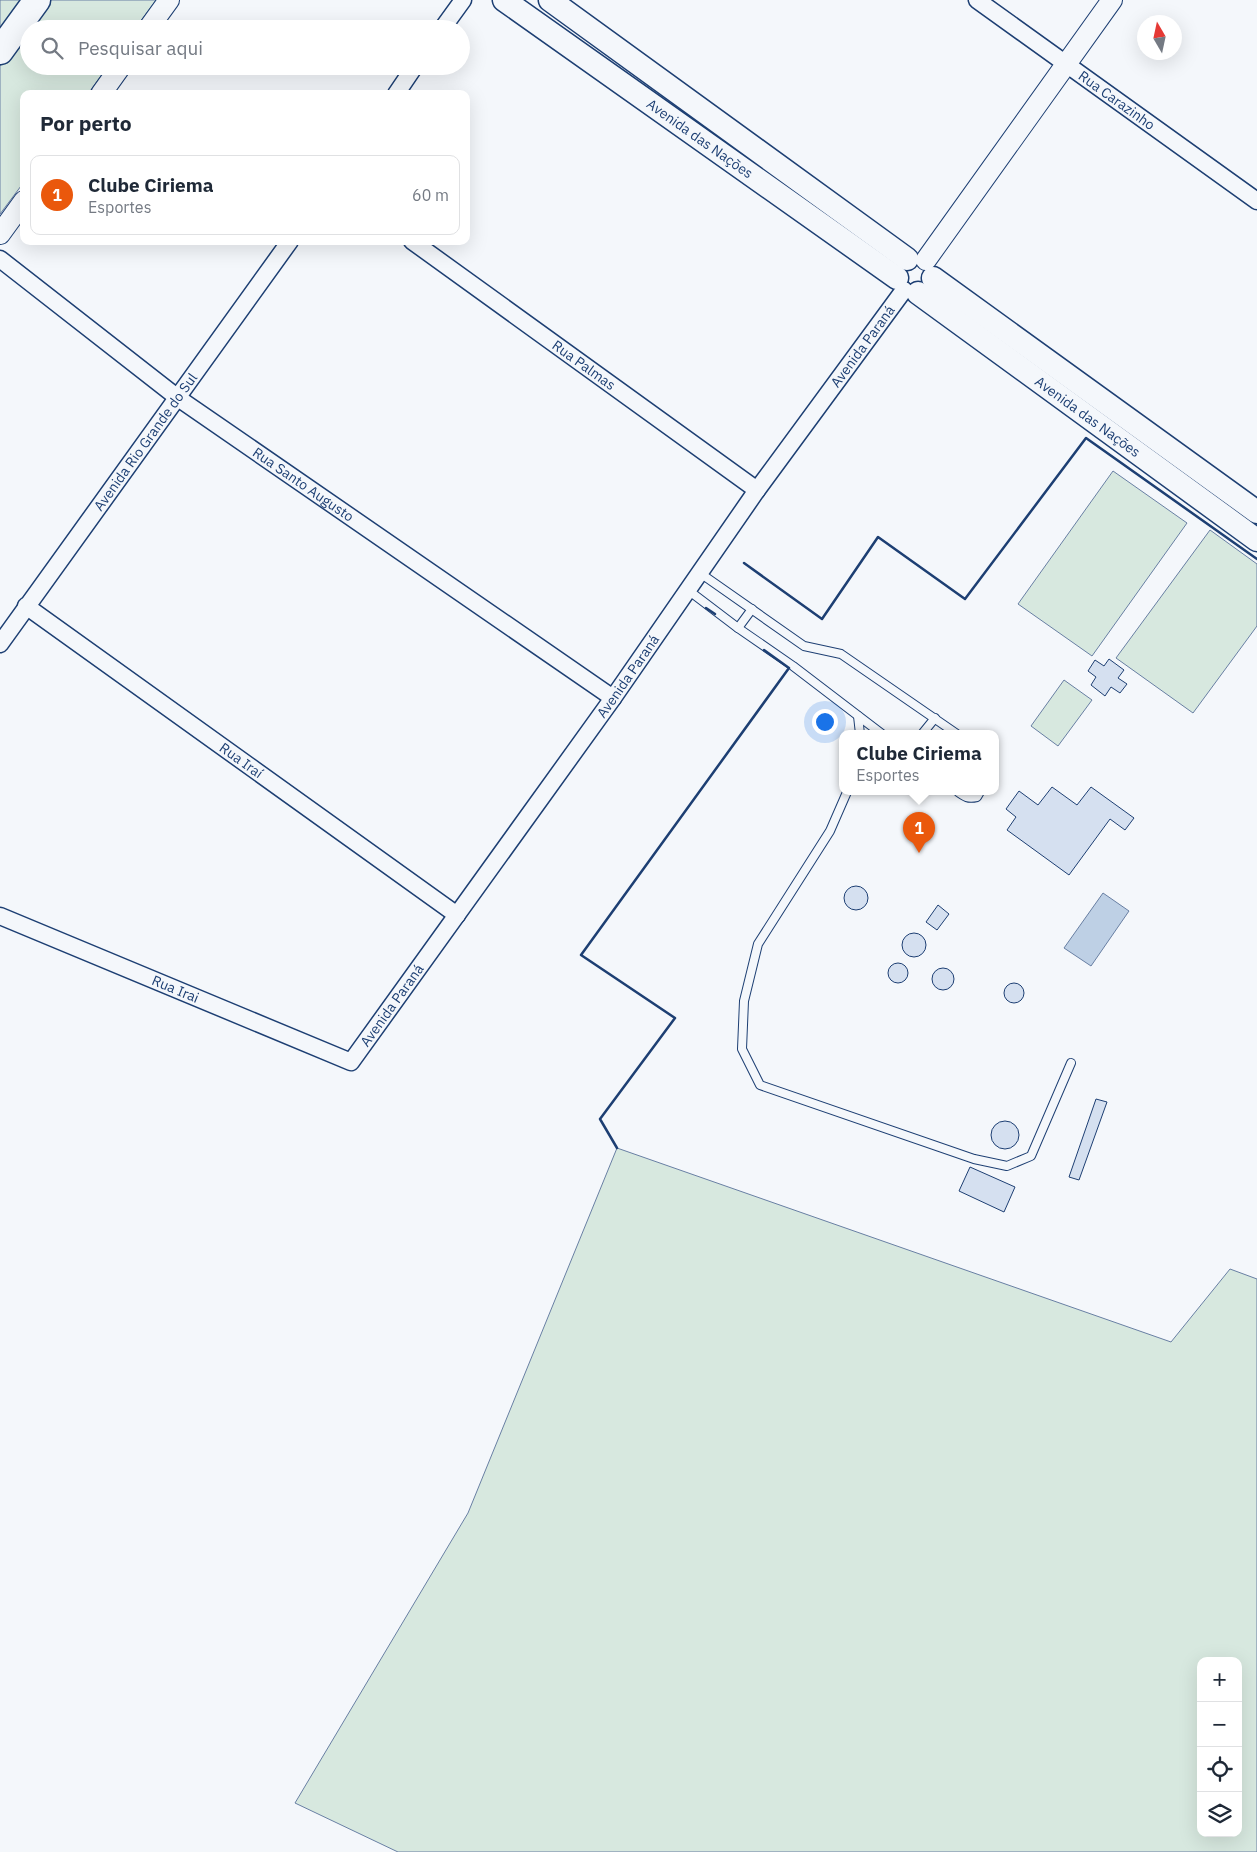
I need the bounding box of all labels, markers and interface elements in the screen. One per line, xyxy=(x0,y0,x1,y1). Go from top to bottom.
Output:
north arrow xyxy=(1137,15,1182,60)
search box xyxy=(20,20,470,75)
icon: search xyxy=(38,34,66,62)
text: Pesquisar aqui xyxy=(78,36,203,60)
street label: Rua Carazinho xyxy=(1075,67,1159,134)
street label: Avenida das Nações xyxy=(643,95,757,182)
text: Por perto xyxy=(40,109,132,137)
text: Clube Ciriema xyxy=(88,173,214,197)
text: 1 xyxy=(52,185,62,205)
text: 60 m xyxy=(412,185,449,205)
text: Esportes xyxy=(88,197,151,217)
street label: Avenida Paraná xyxy=(827,301,899,391)
street label: Rua Palmas xyxy=(549,336,619,394)
street label: Avenida Rio Grande do Sul xyxy=(90,369,201,514)
street label: Avenida das Nações xyxy=(1032,372,1144,461)
street label: Rua Santo Augusto xyxy=(249,443,357,526)
street label: Avenida Paraná xyxy=(593,631,663,721)
your location xyxy=(812,709,838,735)
popup xyxy=(839,730,999,795)
street label: Rua Iraí xyxy=(216,739,267,782)
text: Clube Ciriema xyxy=(856,741,982,765)
text: Esportes xyxy=(856,765,920,785)
pin: 1 xyxy=(903,812,935,853)
street label: Avenida Paraná xyxy=(356,960,428,1050)
street label: Rua Irai xyxy=(149,971,202,1007)
map controls xyxy=(1197,1657,1242,1837)
button: + xyxy=(1197,1657,1242,1702)
button: − xyxy=(1197,1702,1242,1747)
button: locate xyxy=(1197,1747,1242,1792)
button: layers xyxy=(1197,1792,1242,1837)

